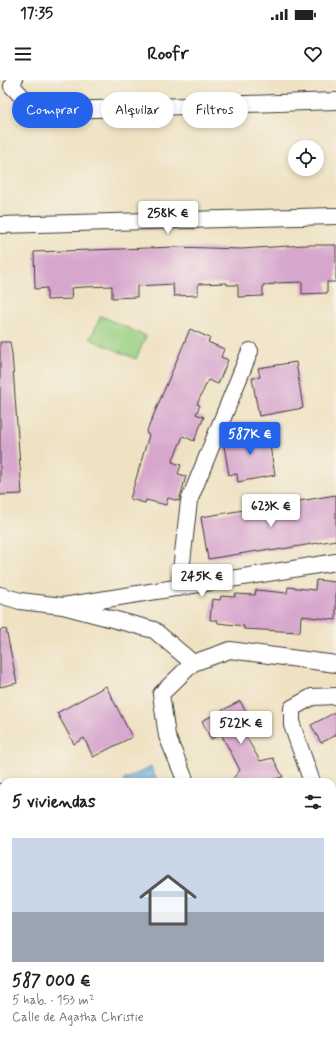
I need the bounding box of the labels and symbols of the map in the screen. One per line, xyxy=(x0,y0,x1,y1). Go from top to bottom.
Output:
pin: 258K € xyxy=(135,201,201,235)
pin: 587K € xyxy=(217,422,283,456)
pin: 623K € xyxy=(238,494,304,528)
pin: 245K € xyxy=(169,564,235,598)
pin: 522K € xyxy=(208,711,274,745)

